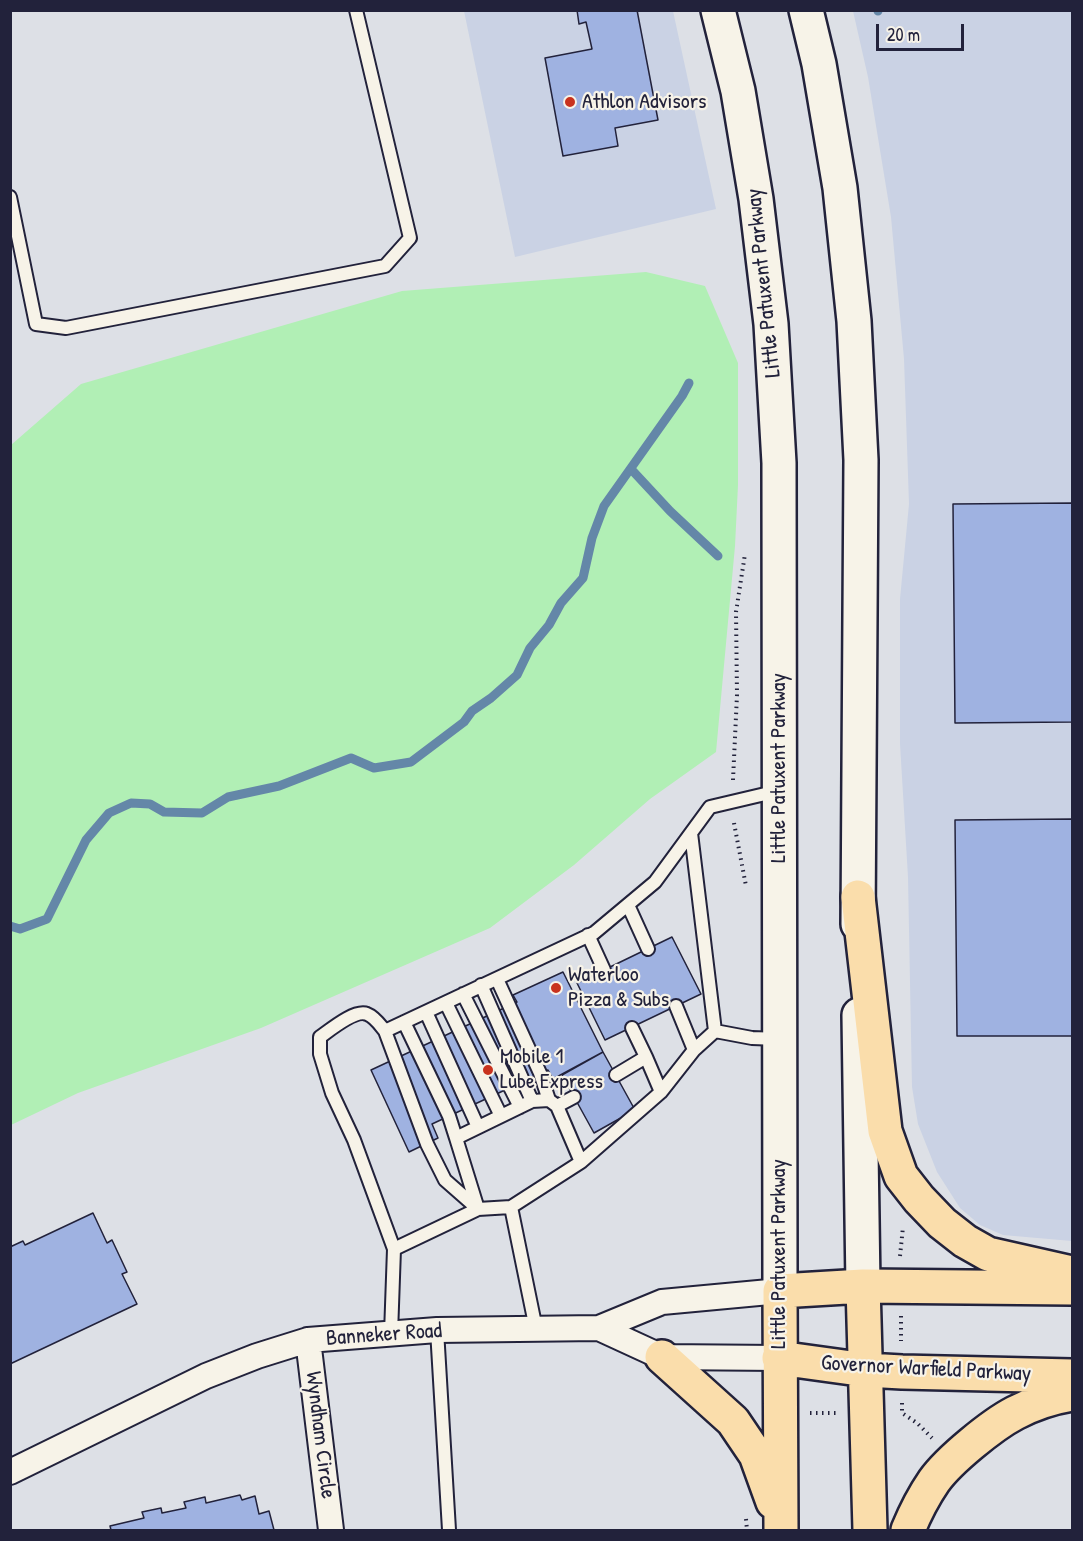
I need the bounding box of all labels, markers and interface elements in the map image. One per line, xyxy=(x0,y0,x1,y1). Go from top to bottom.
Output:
scale bar xyxy=(879,12,968,50)
text: 20 m xyxy=(887,22,920,47)
place label: Athlon Advisors xyxy=(582,89,707,115)
marker: Athlon Advisors xyxy=(563,95,577,109)
street label: Little Patuxent Parkway xyxy=(741,187,787,379)
street label: Little Patuxent Parkway xyxy=(766,673,792,863)
place label: Waterloo Pizza & Subs xyxy=(568,962,669,1014)
marker: Waterloo Pizza & Subs xyxy=(549,981,563,995)
place label: Mobile 1 Lube Express xyxy=(500,1044,603,1096)
marker: Mobile 1 Lube Express xyxy=(481,1063,495,1077)
street label: Little Patuxent Parkway xyxy=(766,1159,792,1349)
street label: Banneker Road xyxy=(325,1318,443,1352)
street label: Governor Warfield Parkway xyxy=(820,1350,1032,1388)
street label: Wyndham Circle xyxy=(299,1370,341,1500)

